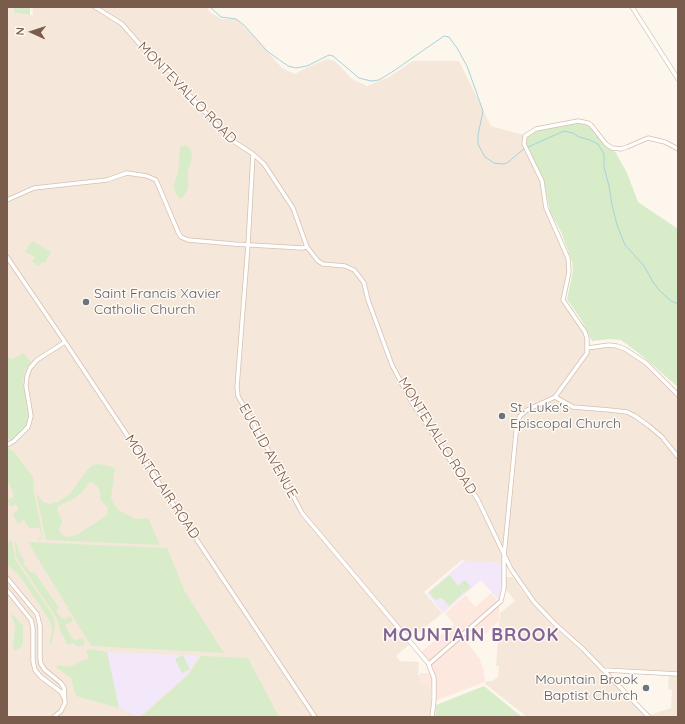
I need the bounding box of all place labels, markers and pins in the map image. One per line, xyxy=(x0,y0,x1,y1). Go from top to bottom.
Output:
place label: Saint Francis Xavier Catholic Church xyxy=(94,286,221,318)
marker: Saint Francis Xavier Catholic Church xyxy=(81,297,91,307)
place label: St. Luke's Episcopal Church xyxy=(510,400,621,432)
marker: St. Luke's Episcopal Church xyxy=(497,411,507,421)
place label: Mountain Brook Baptist Church xyxy=(535,672,638,704)
marker: Mountain Brook Baptist Church xyxy=(641,683,651,693)

